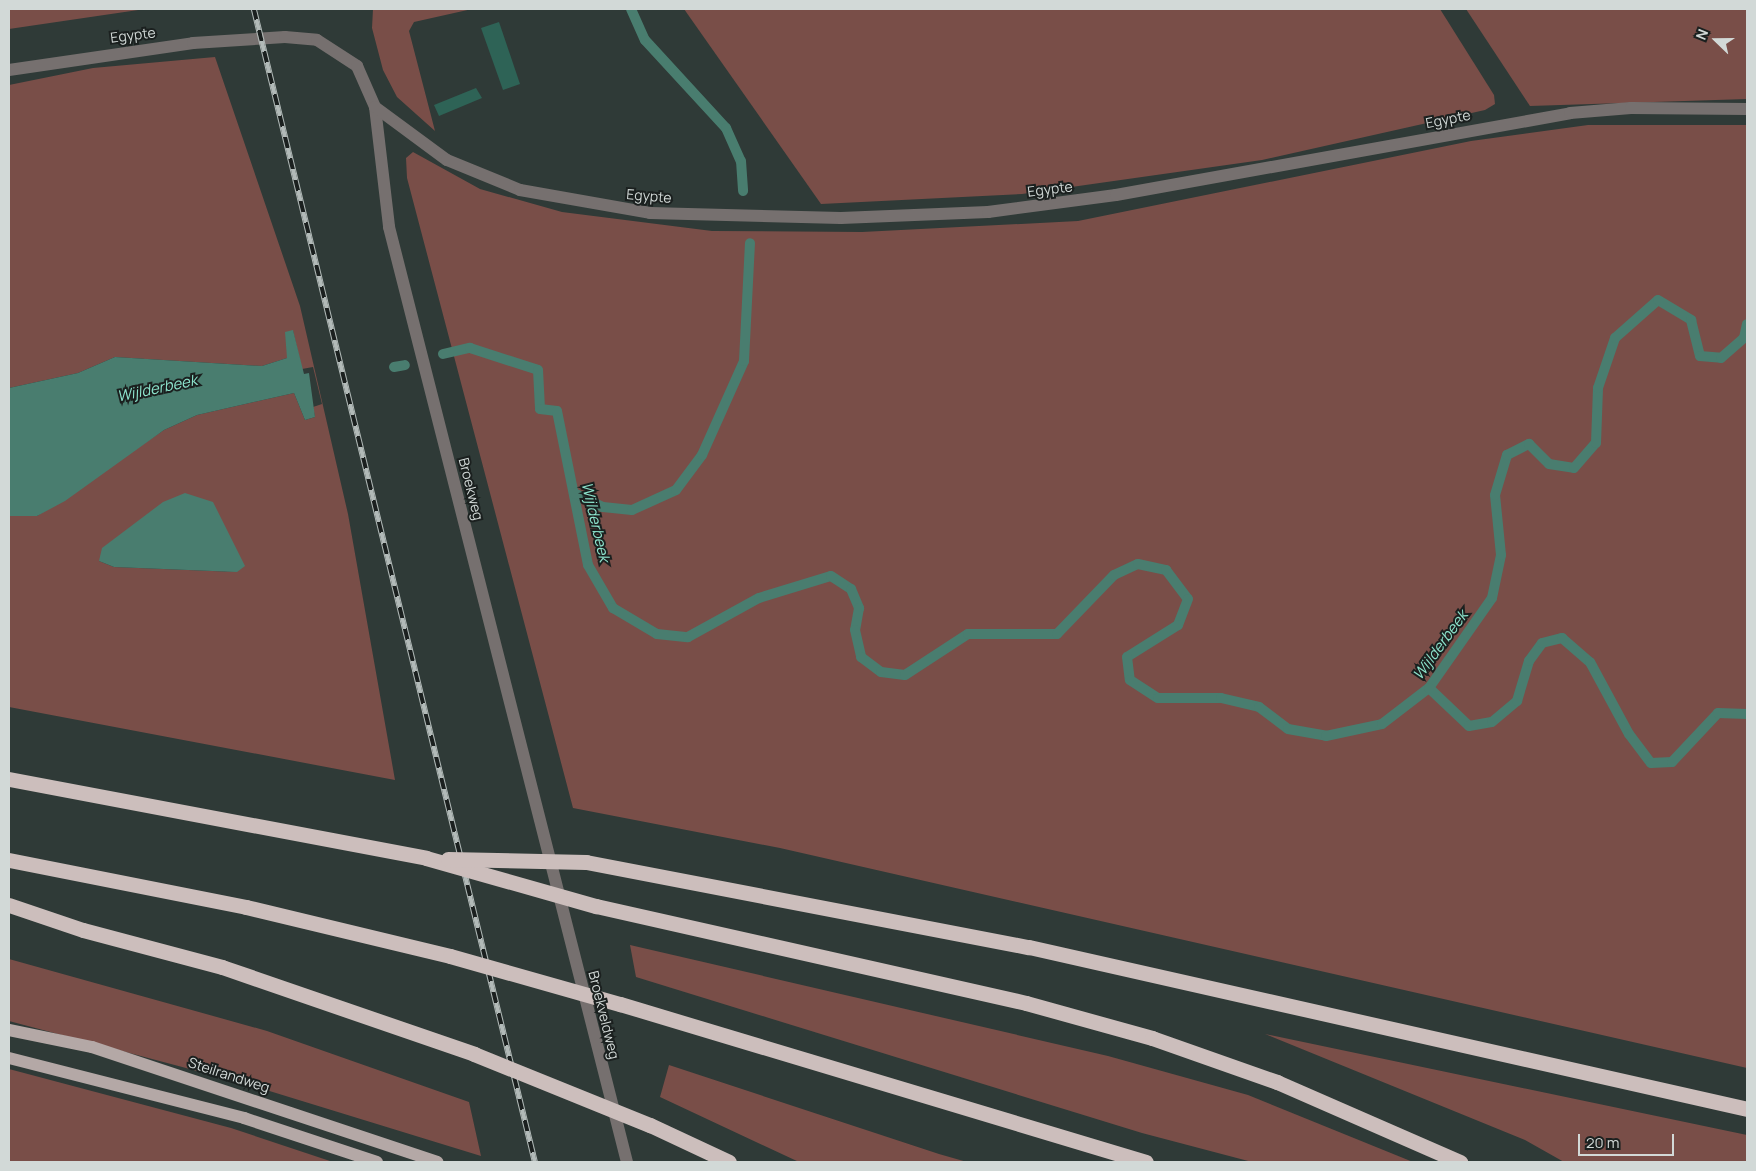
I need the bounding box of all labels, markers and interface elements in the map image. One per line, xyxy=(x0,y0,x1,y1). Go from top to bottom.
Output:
north arrow xyxy=(1691,15,1741,65)
street label: Egypte xyxy=(109,24,157,46)
text: N xyxy=(1691,26,1712,42)
street label: Egypte xyxy=(1424,106,1472,132)
street label: Egypte xyxy=(1026,178,1074,200)
street label: Egypte xyxy=(626,186,672,206)
water label: Wijlderbeek xyxy=(115,371,199,405)
street label: Broekweg xyxy=(455,456,487,522)
water label: Wijlderbeek xyxy=(578,480,614,564)
water label: Wijlderbeek xyxy=(1409,607,1471,683)
street label: Broekveldweg xyxy=(585,969,623,1061)
street label: Steilrandweg xyxy=(186,1054,272,1096)
scale bar xyxy=(1581,1124,1677,1156)
text: 20 m xyxy=(1586,1132,1619,1153)

